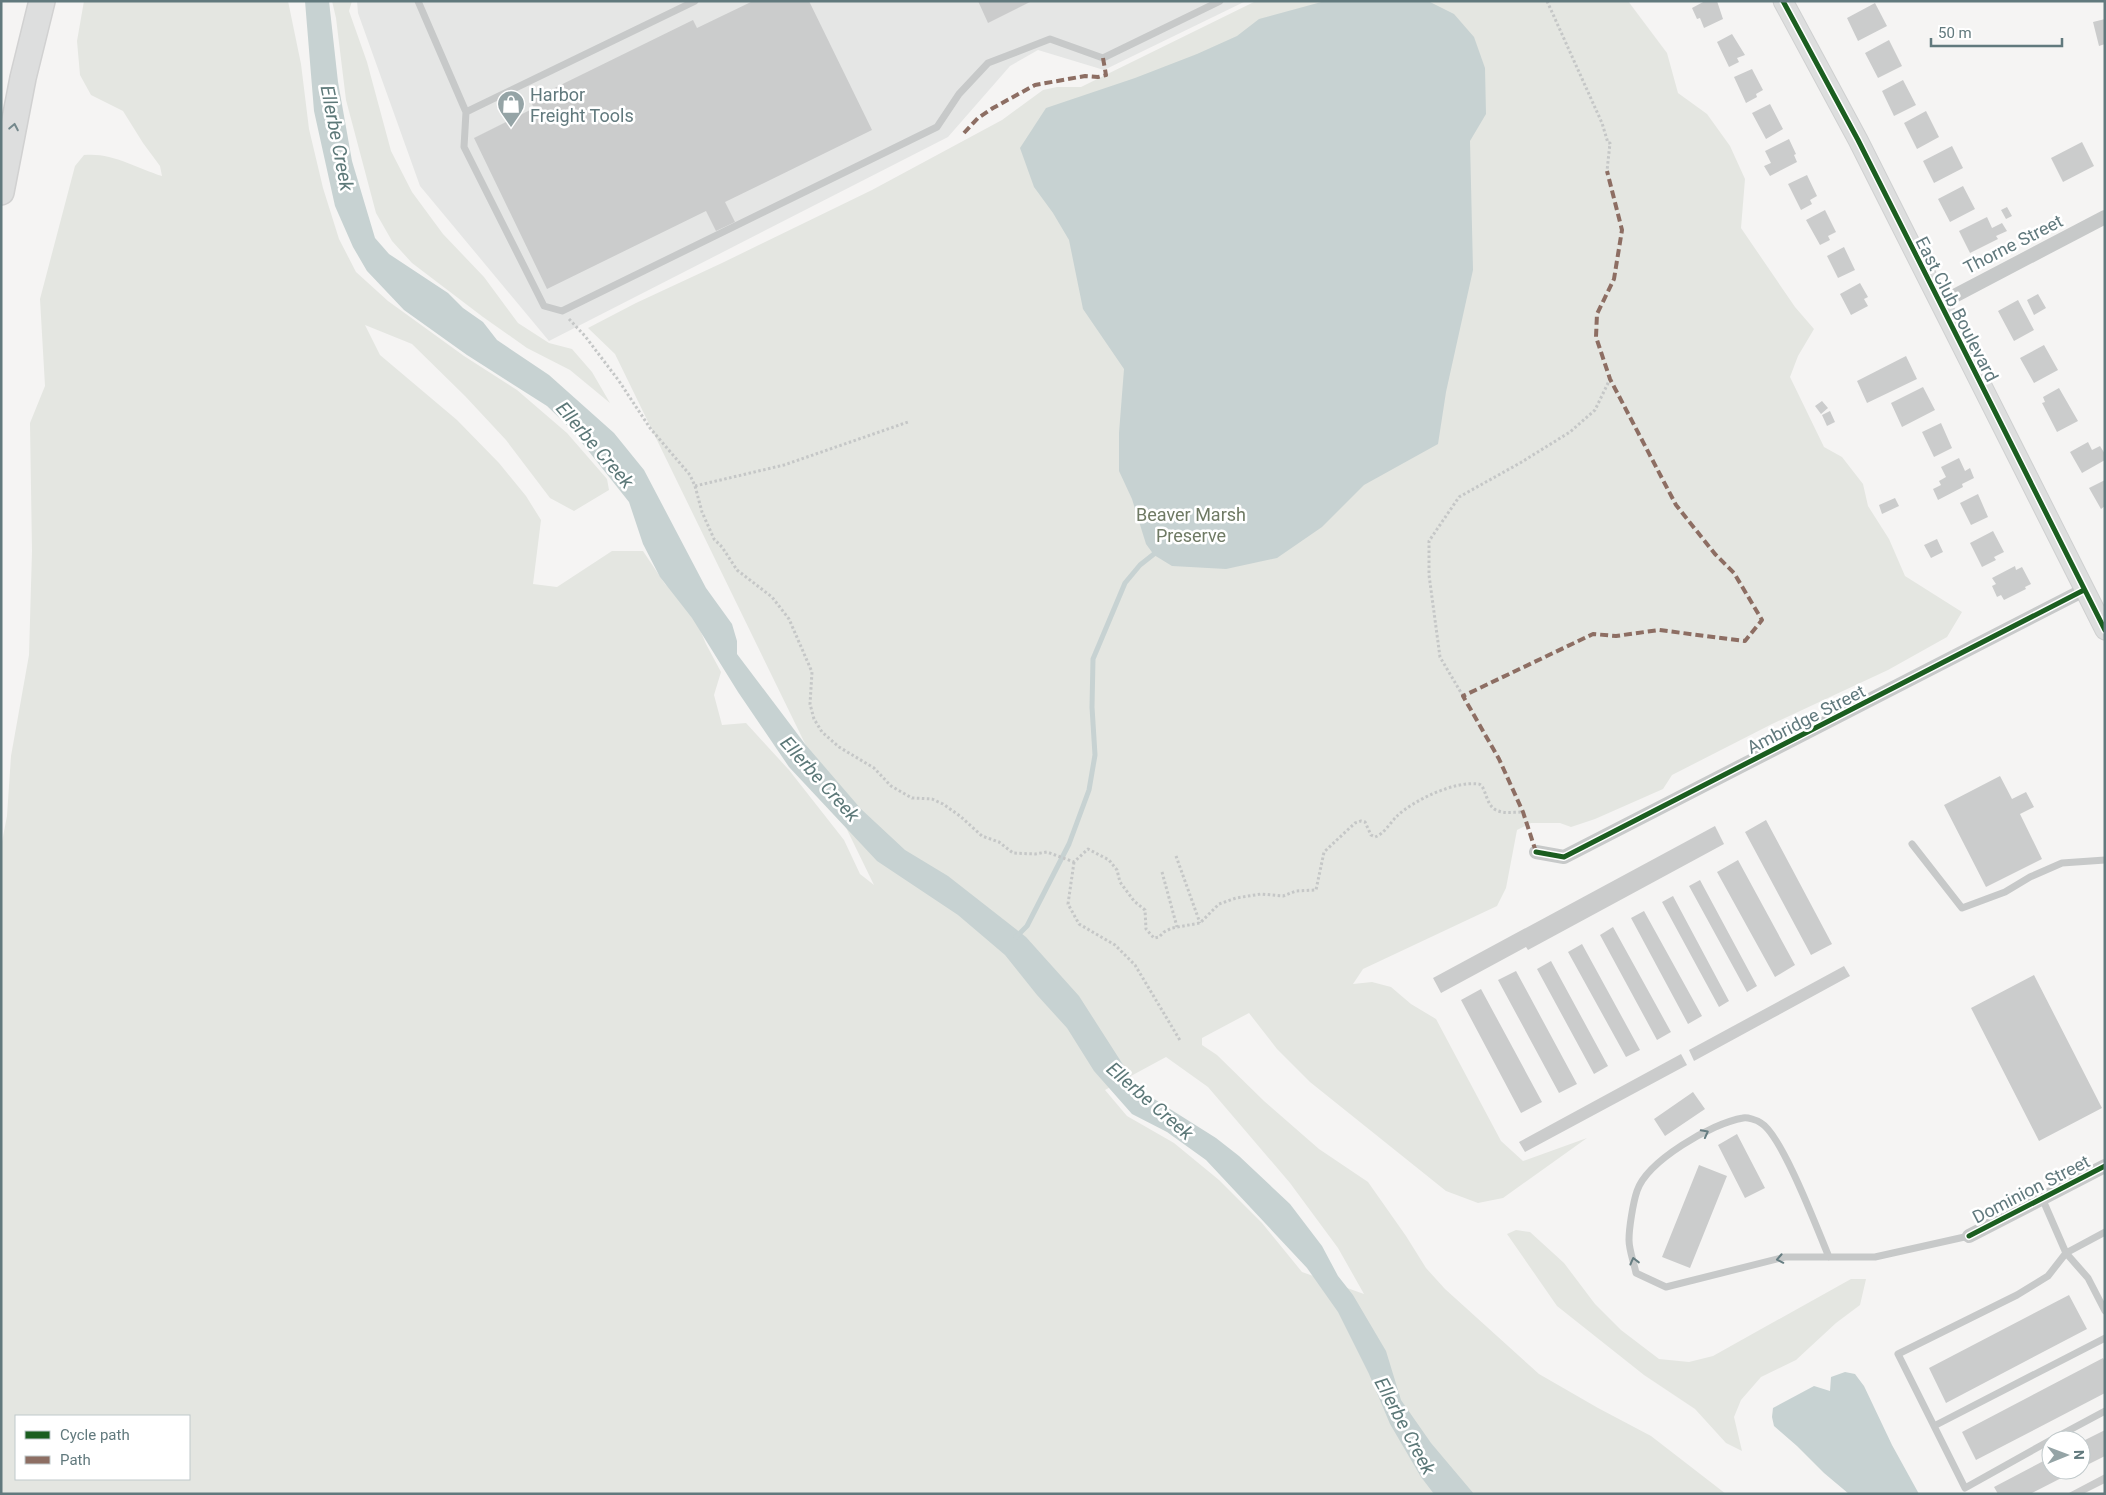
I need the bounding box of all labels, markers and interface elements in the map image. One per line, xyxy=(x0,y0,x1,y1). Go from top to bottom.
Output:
scale bar xyxy=(1931,15,2062,47)
text: 50 m xyxy=(1938,24,1972,42)
water label: Ellerbe Creek xyxy=(315,83,359,193)
place label: Harbor Freight Tools xyxy=(530,84,634,126)
shop icon: Harbor Freight Tools xyxy=(496,89,526,128)
one-way arrow xyxy=(8,123,18,132)
street label: Thorne Street xyxy=(1960,210,2066,278)
street label: East Club Boulevard xyxy=(1911,233,2003,385)
water label: Ellerbe Creek xyxy=(551,397,639,493)
park label: Beaver Marsh Preserve xyxy=(1136,504,1246,546)
street label: Ambridge Street xyxy=(1743,680,1869,758)
water label: Ellerbe Creek xyxy=(776,731,865,827)
water label: Ellerbe Creek xyxy=(1102,1057,1198,1145)
one-way arrow xyxy=(1699,1129,1708,1139)
street label: Dominion Street xyxy=(1969,1150,2093,1228)
one-way arrow xyxy=(1776,1253,1785,1263)
one-way arrow xyxy=(1629,1258,1639,1266)
water label: Ellerbe Creek xyxy=(1370,1373,1441,1479)
legend xyxy=(15,1415,190,1480)
text: Cycle path xyxy=(60,1426,130,1444)
north arrow xyxy=(2041,1430,2091,1480)
text: N xyxy=(2071,1450,2087,1460)
text: Path xyxy=(60,1451,91,1469)

